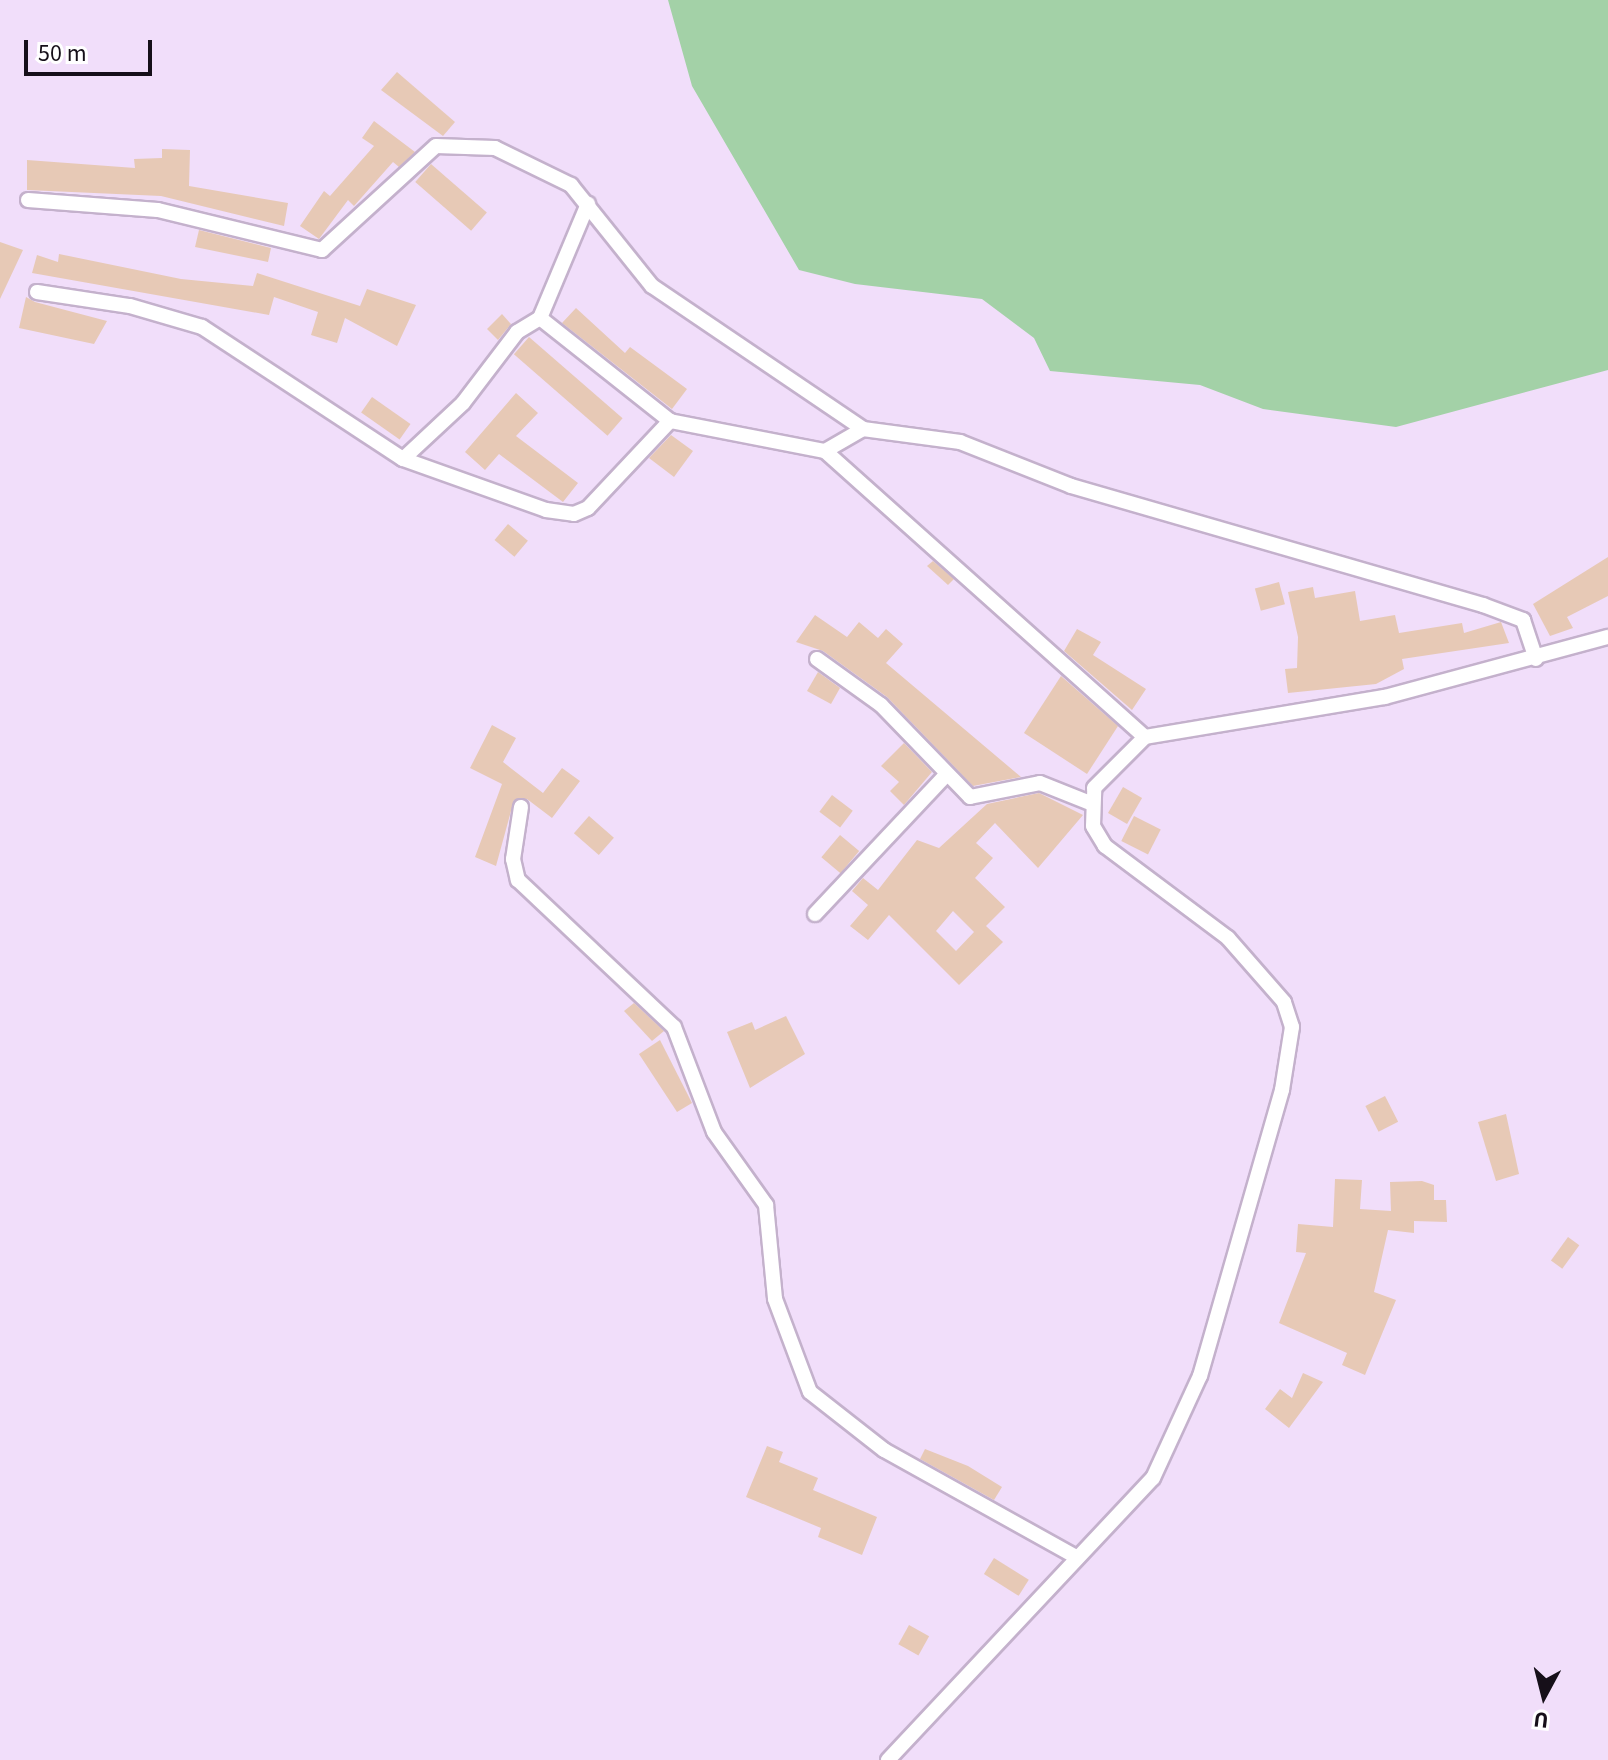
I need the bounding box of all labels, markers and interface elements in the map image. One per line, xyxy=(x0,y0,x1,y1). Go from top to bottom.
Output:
scale bar xyxy=(28,24,156,74)
text: 50 m xyxy=(38,36,87,71)
north arrow xyxy=(1504,1656,1584,1736)
text: U xyxy=(1532,1703,1550,1737)

